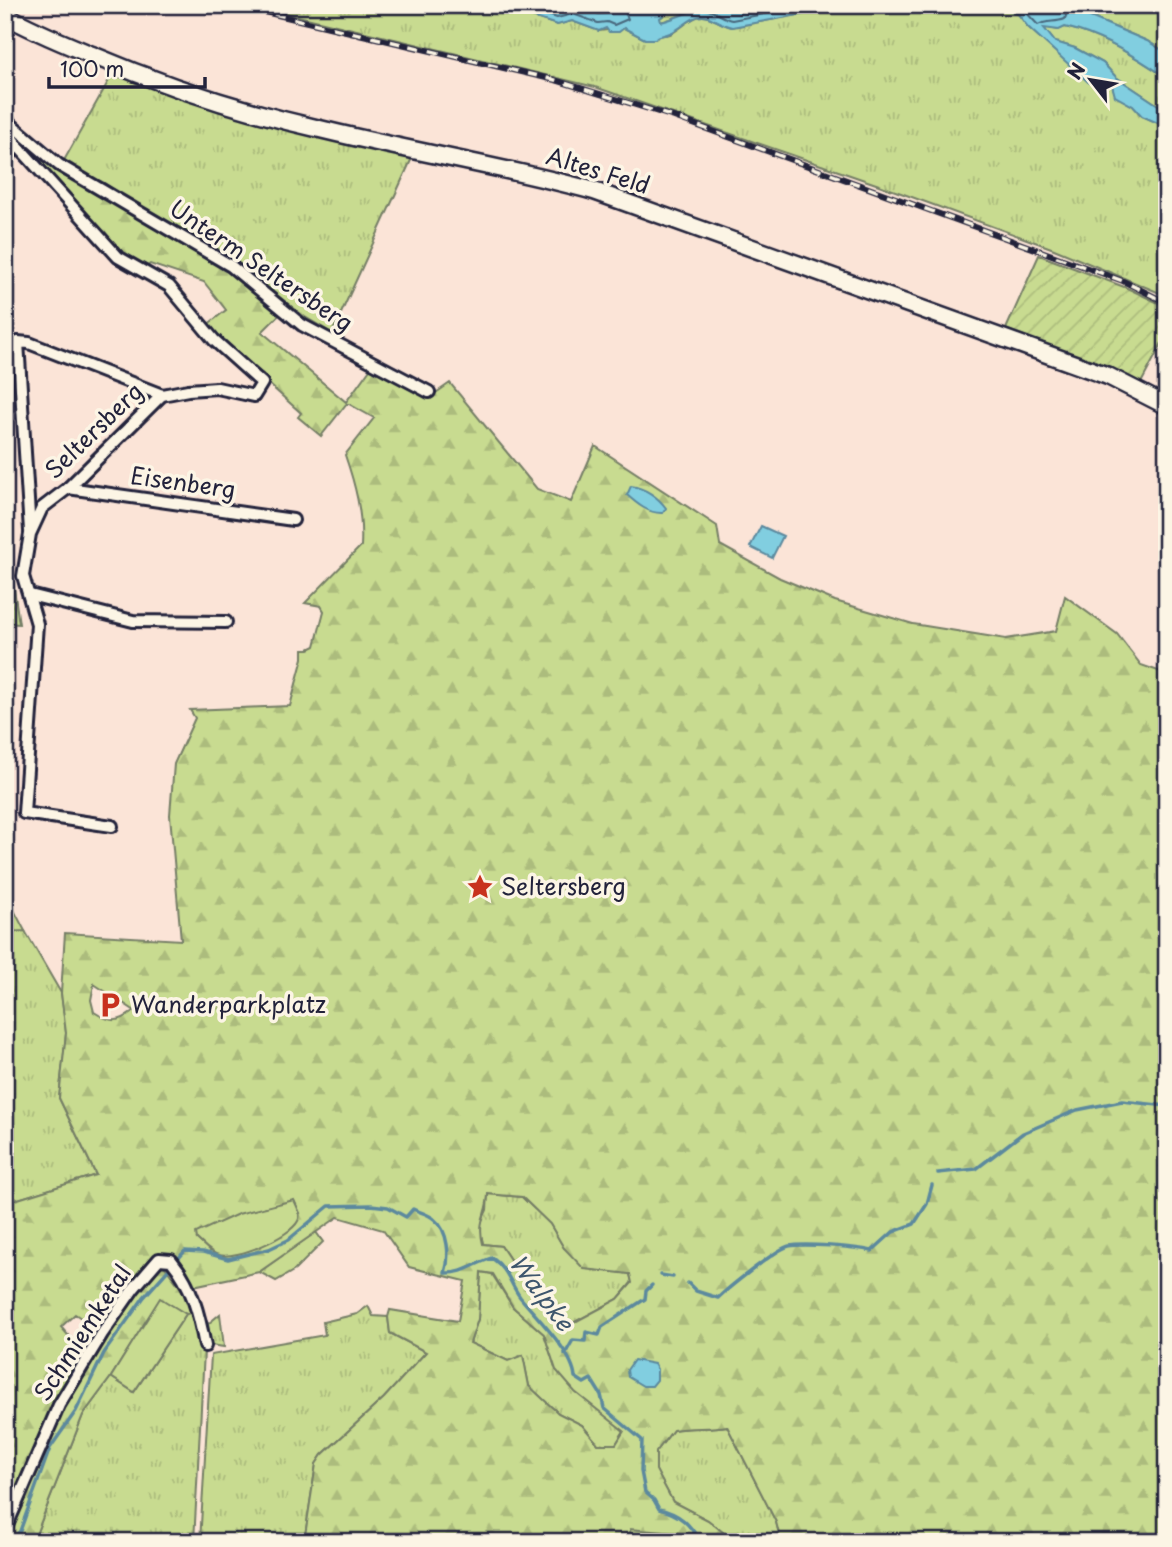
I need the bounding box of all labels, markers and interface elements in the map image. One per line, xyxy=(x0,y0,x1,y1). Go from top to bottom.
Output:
scale bar xyxy=(49,46,205,90)
north arrow xyxy=(1056,46,1126,116)
text: 100 m xyxy=(60,52,124,84)
text: N xyxy=(1060,57,1091,84)
street label: Altes Feld xyxy=(542,137,654,202)
street label: Unterm Seltersberg xyxy=(163,190,361,339)
street label: Seltersberg xyxy=(36,374,150,486)
street label: Eisenberg xyxy=(128,457,238,506)
place label: Seltersberg xyxy=(501,868,626,903)
place icon: Seltersberg xyxy=(465,872,495,902)
place label: Wanderparkplatz xyxy=(131,986,326,1021)
parking icon: Wanderparkplatz xyxy=(95,990,125,1020)
water label: Walpke xyxy=(502,1246,584,1339)
street label: Schmiemketal xyxy=(24,1257,139,1407)

